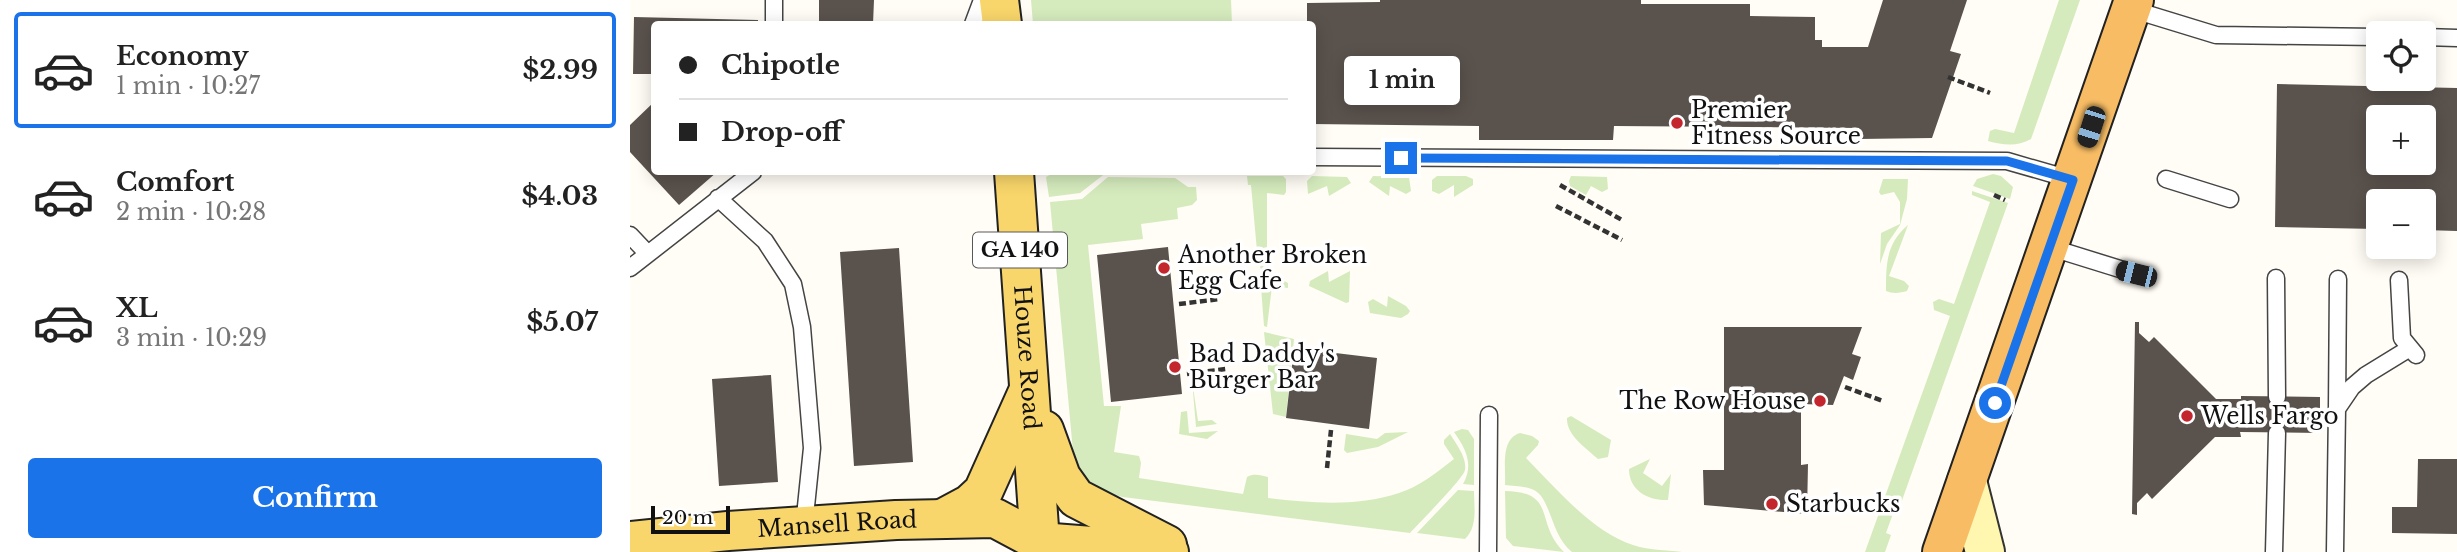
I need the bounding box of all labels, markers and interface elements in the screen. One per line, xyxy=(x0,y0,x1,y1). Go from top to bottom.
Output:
map controls xyxy=(2366,21,2436,259)
button: locate xyxy=(2366,21,2436,91)
icon: car xyxy=(32,39,95,102)
text: Economy xyxy=(116,40,249,72)
text: Chipotle xyxy=(721,49,840,81)
text: $2.99 xyxy=(523,54,598,86)
callout: 1 min xyxy=(1343,57,1459,106)
text: 1 min xyxy=(1369,66,1435,94)
text: 1 min · 10:27 xyxy=(116,72,260,100)
place label: Premier Fitness Source xyxy=(1691,96,1861,150)
car xyxy=(2075,104,2108,150)
button: + xyxy=(2366,105,2436,175)
marker: Premier Fitness Source xyxy=(1669,115,1685,131)
text: Drop-off xyxy=(721,116,842,148)
route end xyxy=(1385,142,1417,174)
icon: car xyxy=(32,165,95,228)
text: Comfort xyxy=(116,166,234,198)
text: $4.03 xyxy=(522,180,598,212)
button: − xyxy=(2366,189,2436,259)
text: 2 min · 10:28 xyxy=(116,198,266,226)
road number: GA 140 xyxy=(973,232,1067,268)
place label: Another Broken Egg Cafe xyxy=(1177,241,1367,295)
car xyxy=(2114,259,2159,289)
marker: Another Broken Egg Cafe xyxy=(1156,260,1172,276)
street label: Houze Road xyxy=(1008,284,1046,431)
icon: car xyxy=(32,291,95,354)
text: XL xyxy=(116,292,158,324)
text: $5.07 xyxy=(526,306,598,338)
text: 3 min · 10:29 xyxy=(116,324,267,352)
place label: Bad Daddy's Burger Bar xyxy=(1189,340,1335,394)
marker: Bad Daddy's Burger Bar xyxy=(1167,359,1183,375)
place label: The Row House xyxy=(1619,387,1806,415)
route start xyxy=(1979,387,2011,419)
marker: The Row House xyxy=(1812,393,1828,409)
place label: Wells Fargo xyxy=(2200,402,2338,430)
marker: Wells Fargo xyxy=(2179,408,2195,424)
button: Confirm xyxy=(28,458,602,538)
place label: Starbucks xyxy=(1786,490,1901,518)
marker: Starbucks xyxy=(1764,496,1780,512)
scale bar xyxy=(651,503,730,535)
text: 20 m xyxy=(662,506,713,529)
street label: Mansell Road xyxy=(756,506,917,543)

